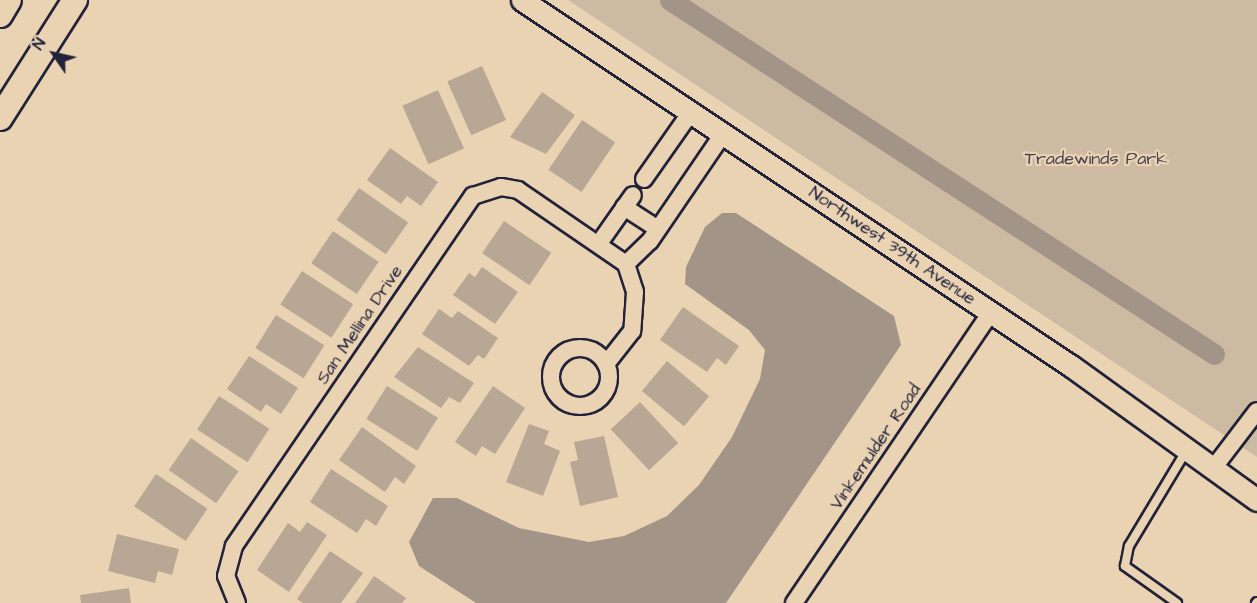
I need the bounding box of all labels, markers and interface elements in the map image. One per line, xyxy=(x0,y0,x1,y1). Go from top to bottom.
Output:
north arrow xyxy=(24,24,84,84)
text: N xyxy=(27,34,51,54)
park label: Tradewinds Park xyxy=(1025,148,1167,170)
street label: Northwest 39th Avenue xyxy=(804,182,980,310)
street label: San Mellina Drive xyxy=(312,261,408,389)
street label: Vinkemulder Road xyxy=(826,380,926,514)

